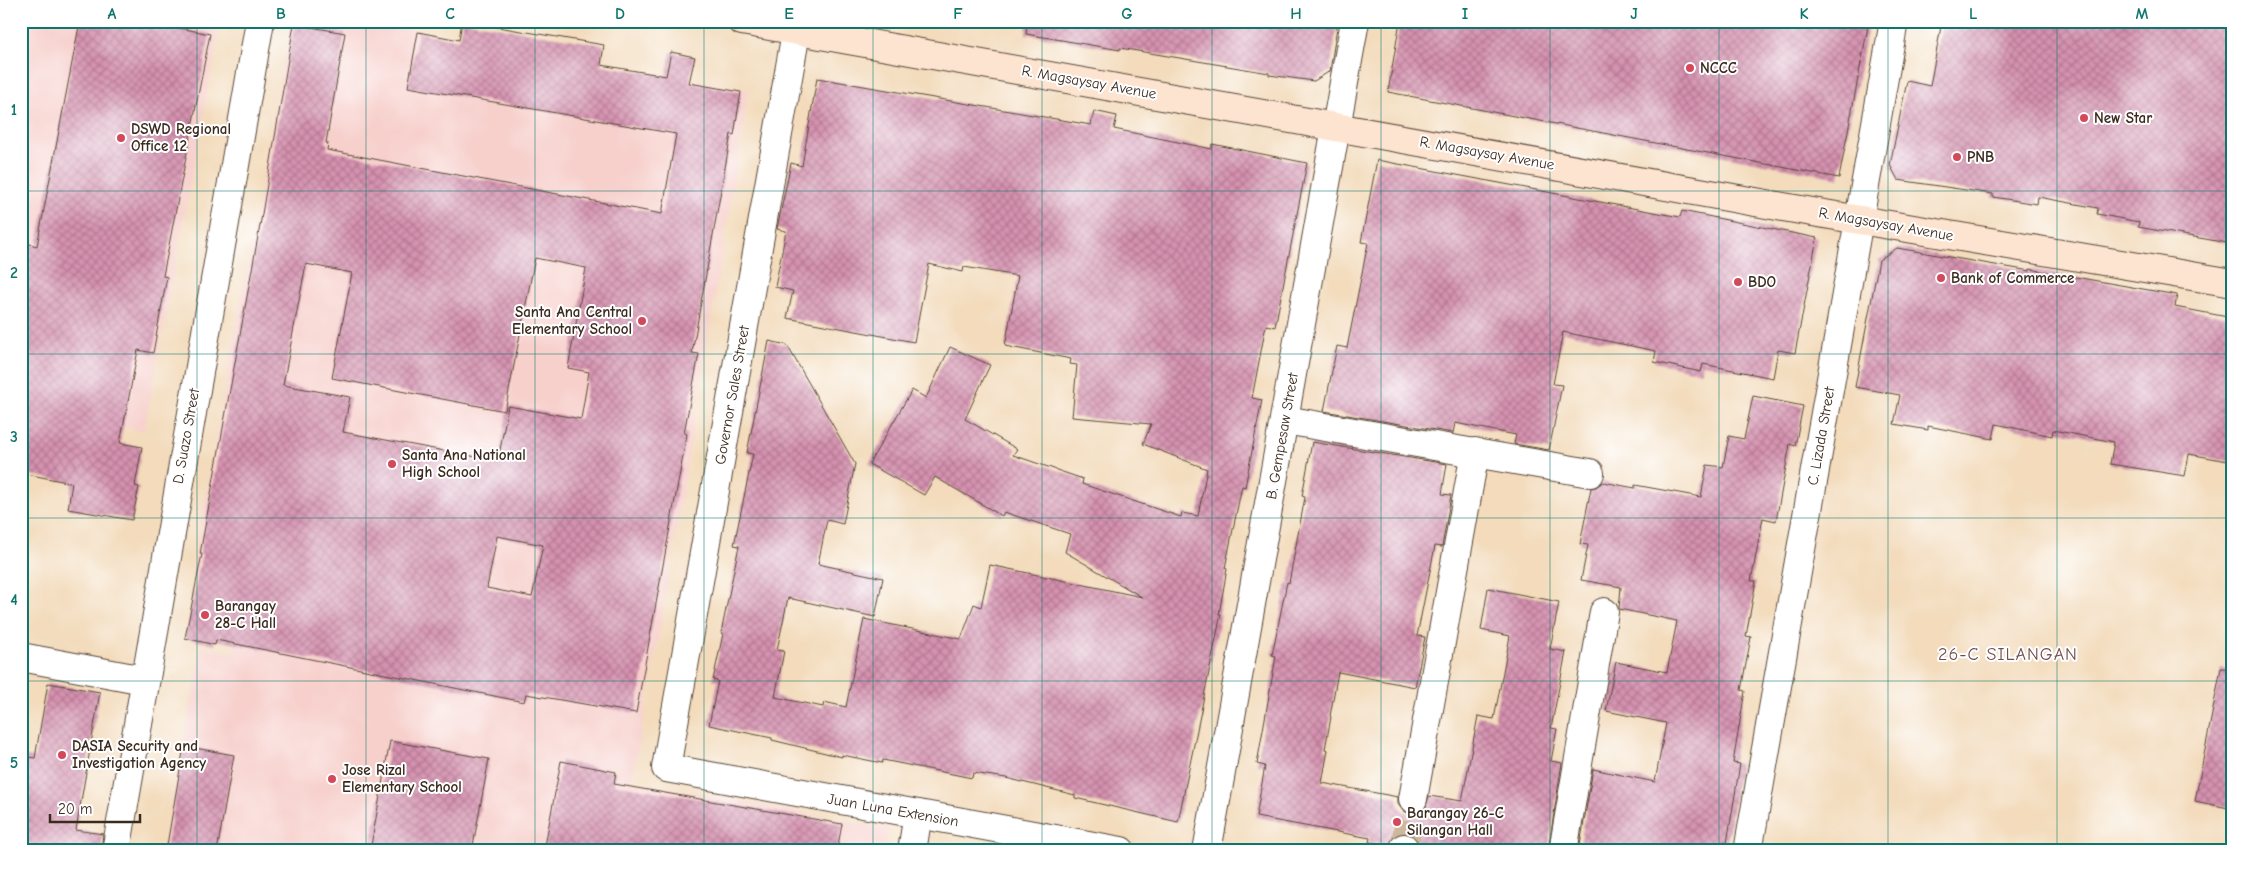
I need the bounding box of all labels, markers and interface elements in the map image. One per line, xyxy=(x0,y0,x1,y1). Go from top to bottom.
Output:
text: A xyxy=(108,5,117,23)
text: B xyxy=(276,5,286,23)
text: C xyxy=(445,5,455,23)
text: D xyxy=(615,5,625,23)
text: E xyxy=(784,5,794,23)
text: F xyxy=(953,5,963,23)
text: G xyxy=(1121,5,1133,23)
text: H xyxy=(1290,5,1302,23)
text: I xyxy=(1462,5,1468,23)
text: J xyxy=(1630,5,1638,23)
text: K xyxy=(1799,5,1809,23)
text: L xyxy=(1969,5,1977,23)
text: M xyxy=(2136,5,2149,23)
place label: NCCC xyxy=(1700,59,1737,77)
street label: R. Magsaysay Avenue xyxy=(1020,61,1158,103)
marker: NCCC xyxy=(1684,62,1696,74)
text: 1 xyxy=(11,101,17,119)
place label: New Star xyxy=(2094,109,2152,127)
marker: New Star xyxy=(2078,112,2090,124)
place label: DSWD Regional Office 12 xyxy=(131,120,231,155)
marker: DSWD Regional Office 12 xyxy=(115,132,127,144)
street label: R. Magsaysay Avenue xyxy=(1418,132,1556,174)
place label: PNB xyxy=(1967,148,1994,166)
marker: PNB xyxy=(1951,151,1963,163)
street label: R. Magsaysay Avenue xyxy=(1817,203,1955,245)
text: 2 xyxy=(10,264,18,282)
place label: Bank of Commerce xyxy=(1951,269,2074,287)
marker: Bank of Commerce xyxy=(1935,272,1947,284)
place label: BDO xyxy=(1748,273,1776,291)
marker: BDO xyxy=(1732,276,1744,288)
place label: Santa Ana Central Elementary School xyxy=(512,303,632,338)
marker: Santa Ana Central Elementary School xyxy=(636,315,648,327)
street label: Governor Sales Street xyxy=(711,323,753,466)
street label: B. Gempesaw Street xyxy=(1262,371,1302,501)
street label: C. Lizada Street xyxy=(1803,385,1839,487)
street label: D. Suazo Street xyxy=(169,386,203,485)
text: 3 xyxy=(10,428,18,446)
place label: Santa Ana National High School xyxy=(402,446,526,481)
marker: Santa Ana National High School xyxy=(386,458,398,470)
text: 4 xyxy=(10,591,18,609)
place label: Barangay 28-C Hall xyxy=(215,597,276,632)
marker: Barangay 28-C Hall xyxy=(199,609,211,621)
district label: 26-C SILANGAN xyxy=(1938,644,2078,665)
place label: DASIA Security and Investigation Agency xyxy=(72,737,206,772)
marker: DASIA Security and Investigation Agency xyxy=(56,749,68,761)
text: 5 xyxy=(10,754,18,772)
place label: Jose Rizal Elementary School xyxy=(342,761,462,796)
marker: Jose Rizal Elementary School xyxy=(326,773,338,785)
street label: Juan Luna Extension xyxy=(826,790,960,830)
scale bar xyxy=(50,792,140,824)
text: 20 m xyxy=(58,800,92,818)
place label: Barangay 26-C Silangan Hall xyxy=(1407,804,1504,839)
marker: Barangay 26-C Silangan Hall xyxy=(1391,816,1403,828)

